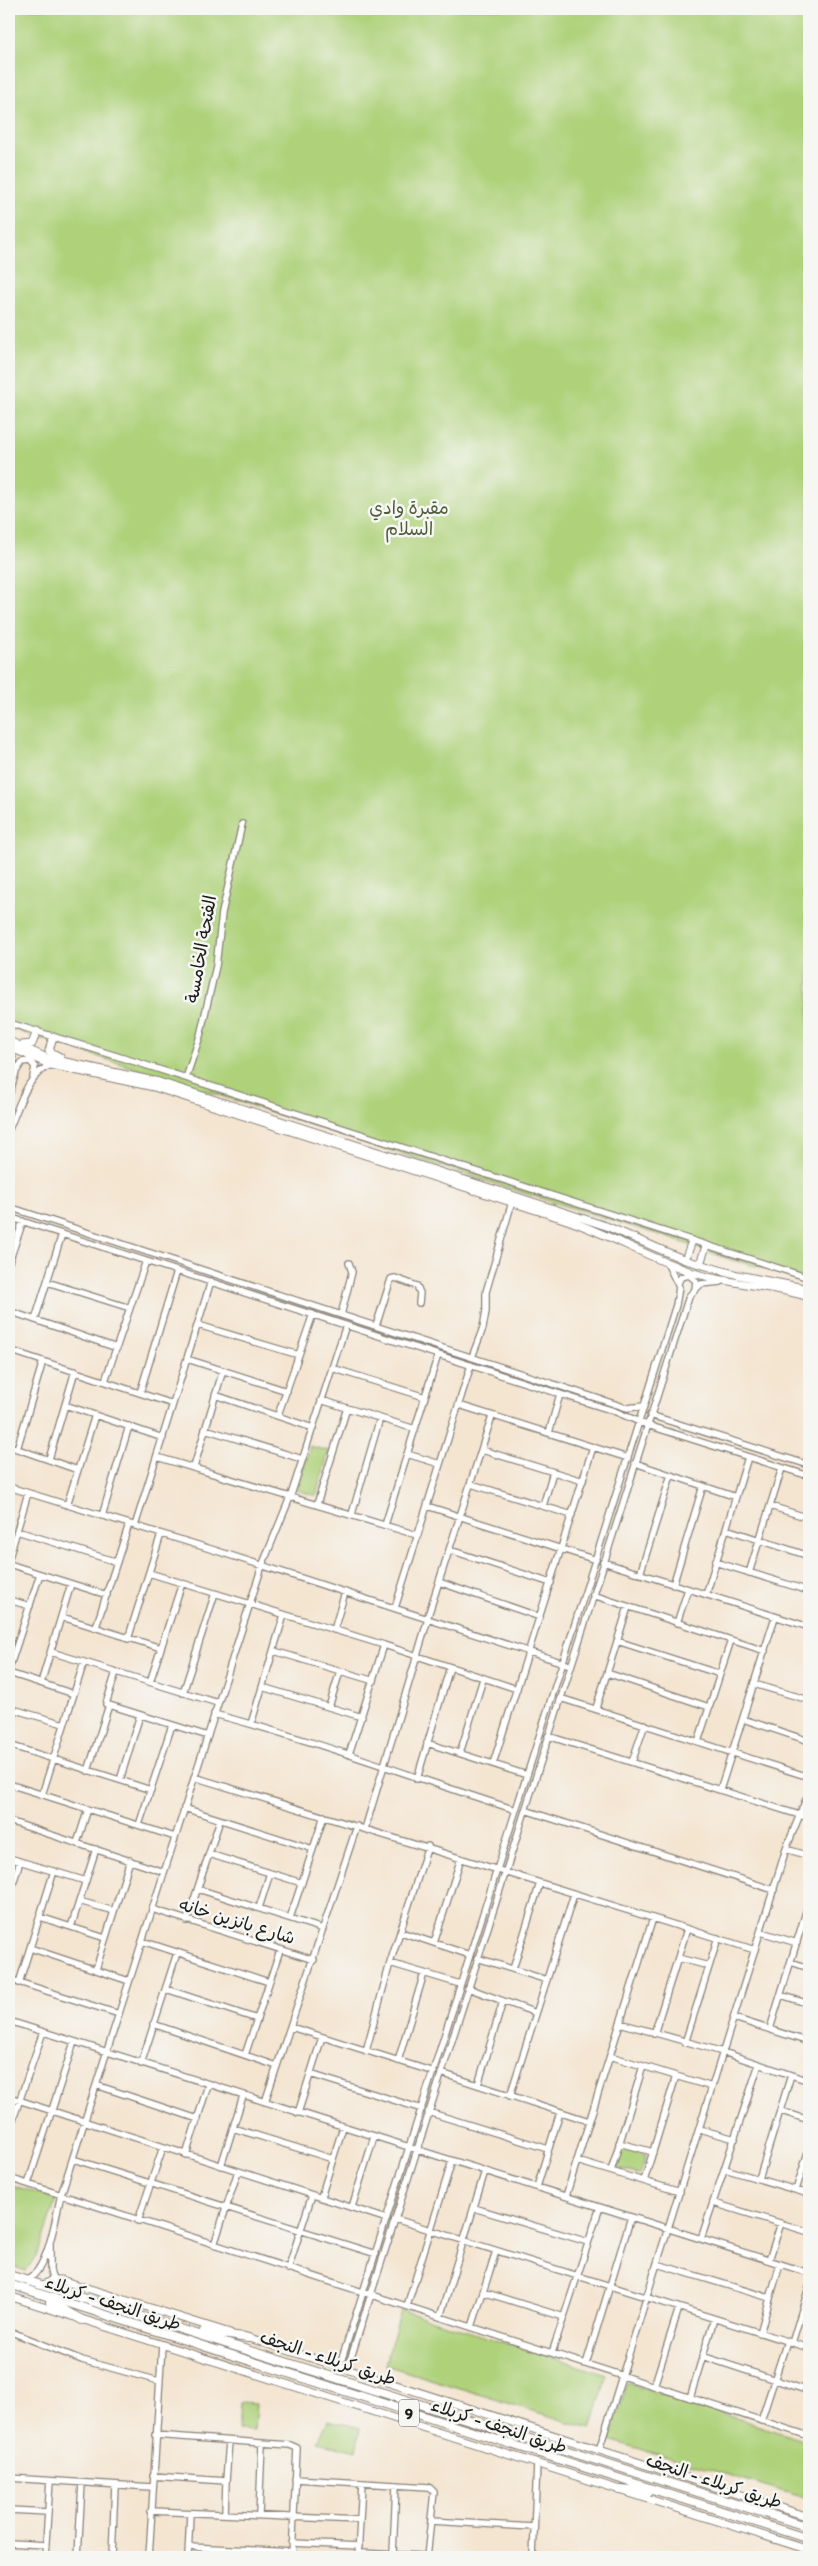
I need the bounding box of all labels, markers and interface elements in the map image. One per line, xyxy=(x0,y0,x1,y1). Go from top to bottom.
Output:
park label: مقبرة وادي السلام xyxy=(369,497,449,543)
street label: الفتحة الخامسة xyxy=(181,893,221,1005)
street label: شارع بانزين خانه xyxy=(176,1893,298,1950)
street label: طريق النجف - کربلاء xyxy=(42,2271,184,2335)
street label: طريق کربلاء - النجف xyxy=(257,2326,399,2390)
street label: طريق النجف - کربلاء xyxy=(428,2394,570,2458)
road number: 9 xyxy=(399,2400,419,2426)
street label: طريق کربلاء - النجف xyxy=(643,2449,785,2513)

